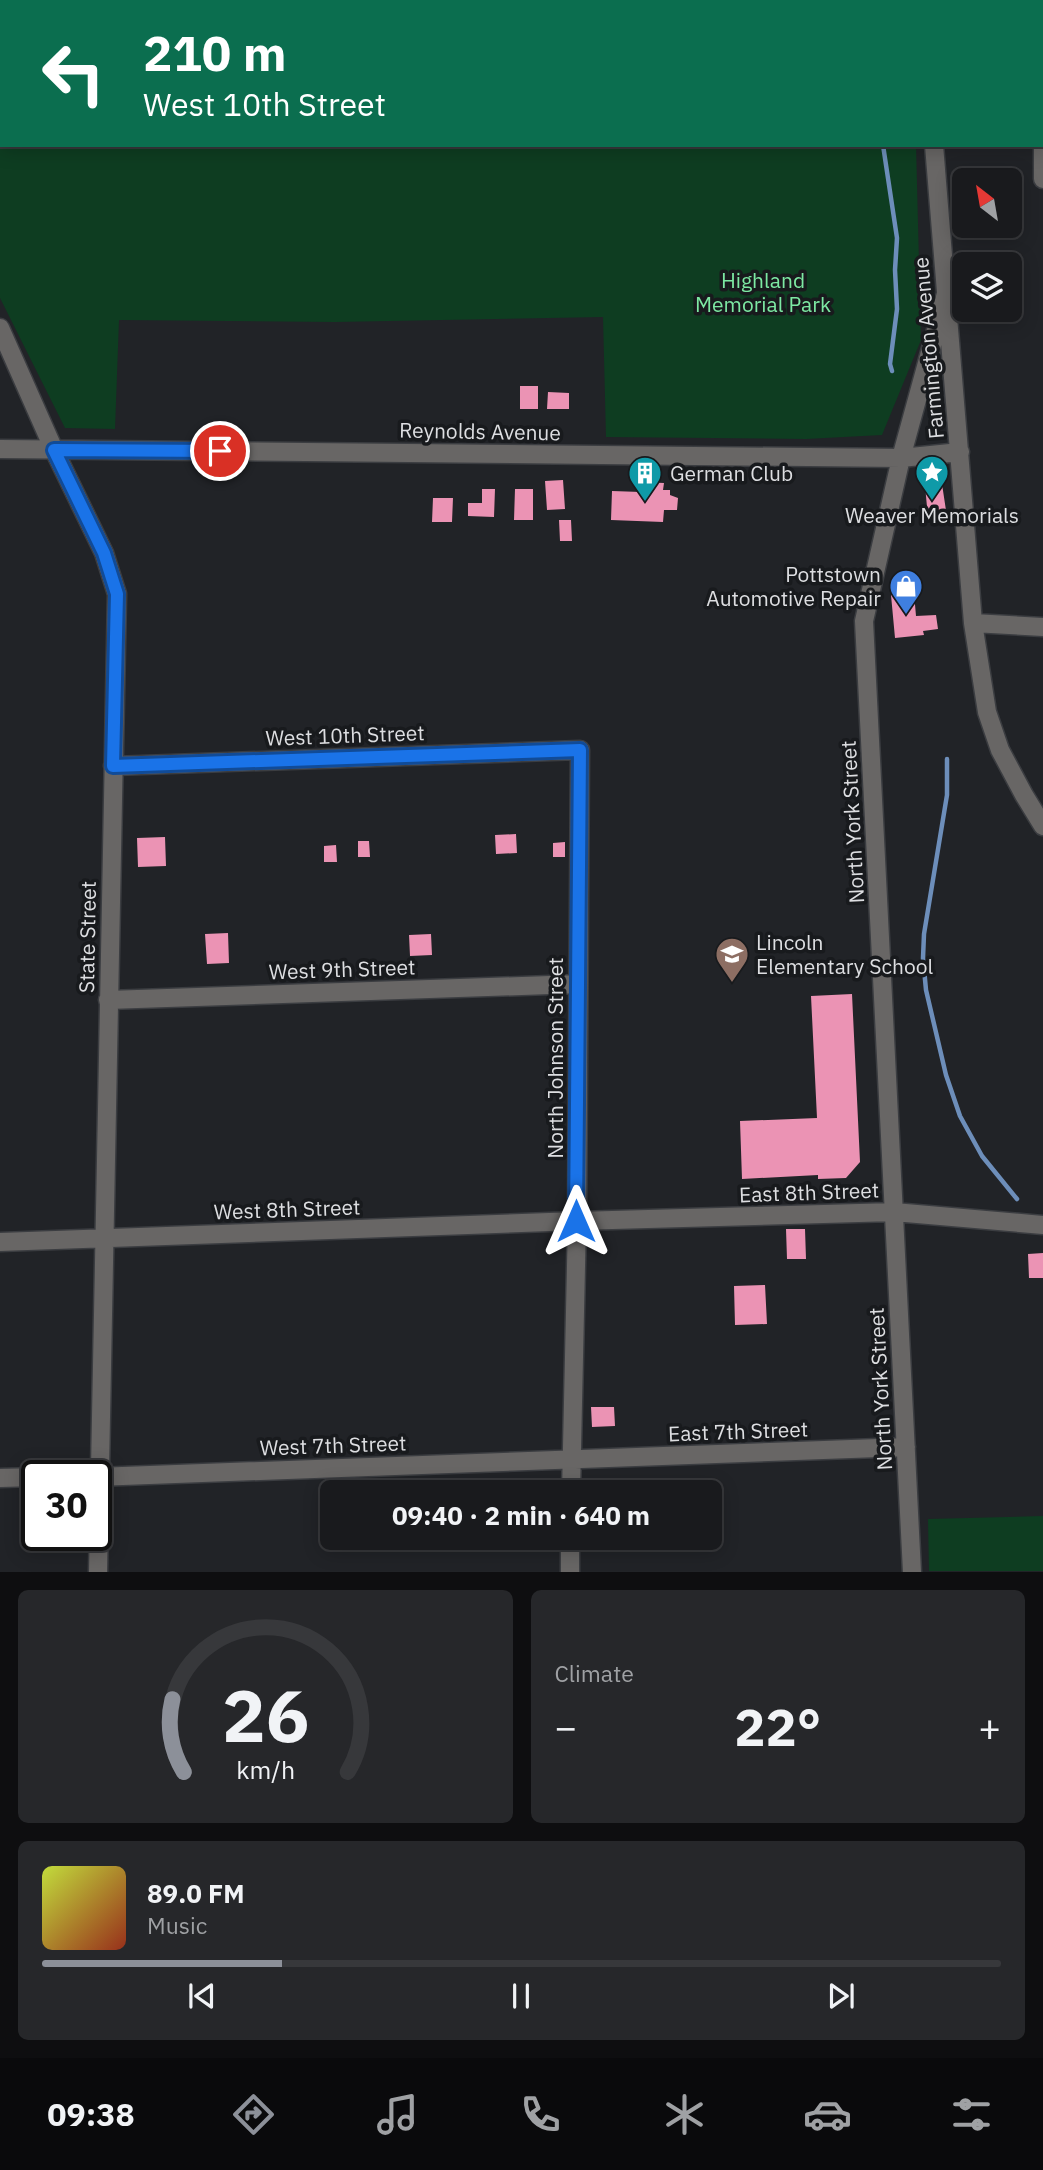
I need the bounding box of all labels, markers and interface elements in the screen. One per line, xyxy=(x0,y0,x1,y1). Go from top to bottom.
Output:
text: 210 m xyxy=(143,21,287,84)
icon: left xyxy=(28,28,119,119)
text: West 10th Street xyxy=(143,83,386,125)
north arrow xyxy=(952,168,1022,238)
map controls xyxy=(952,168,1022,322)
button: layers xyxy=(952,252,1022,322)
street label: Farmington Avenue xyxy=(906,256,950,440)
park label: Highland Memorial Park xyxy=(695,266,831,318)
street label: Reynolds Avenue xyxy=(399,416,561,446)
pin xyxy=(190,421,250,481)
icon: arrive xyxy=(201,432,239,470)
place icon: Weaver Memorials xyxy=(913,453,951,502)
building icon: German Club xyxy=(626,454,664,503)
place label: German Club xyxy=(670,459,793,487)
place label: Weaver Memorials xyxy=(845,501,1019,529)
place label: Pottstown Automotive Repair xyxy=(706,560,881,612)
shop icon: Pottstown Automotive Repair xyxy=(887,567,925,616)
street label: West 10th Street xyxy=(265,718,425,752)
street label: North York Street xyxy=(834,740,870,904)
street label: State Street xyxy=(72,881,102,993)
place label: Lincoln Elementary School xyxy=(756,928,933,980)
school or university icon: Lincoln Elementary School xyxy=(713,935,751,984)
street label: West 9th Street xyxy=(268,952,416,986)
street label: North Johnson Street xyxy=(541,957,569,1159)
street label: East 8th Street xyxy=(738,1176,880,1208)
position arrow xyxy=(539,1184,613,1258)
street label: West 8th Street xyxy=(213,1192,361,1226)
street label: North York Street xyxy=(862,1307,898,1471)
street label: East 7th Street xyxy=(667,1415,809,1447)
street label: West 7th Street xyxy=(259,1428,407,1462)
speed limit sign: 30 xyxy=(21,1460,112,1551)
text: 09:40 · 2 min · 640 m xyxy=(392,1498,650,1532)
text: Climate xyxy=(555,1658,634,1688)
text: 26 xyxy=(222,1668,309,1763)
text: 22° xyxy=(734,1693,821,1760)
text: − xyxy=(555,1702,577,1751)
text: + xyxy=(978,1702,1001,1751)
text: km/h xyxy=(236,1753,295,1786)
text: 89.0 FM xyxy=(147,1876,245,1910)
text: Music xyxy=(147,1910,207,1940)
icon: previous xyxy=(183,1977,221,2015)
icon: pause xyxy=(502,1977,540,2015)
icon: next xyxy=(822,1977,860,2015)
icon: directions xyxy=(229,2090,278,2139)
icon: music xyxy=(373,2090,422,2139)
icon: phone xyxy=(516,2090,565,2139)
icon: climate xyxy=(660,2090,709,2139)
icon: car xyxy=(803,2090,852,2139)
icon: filters xyxy=(947,2090,996,2139)
text: 09:38 xyxy=(47,2093,135,2135)

